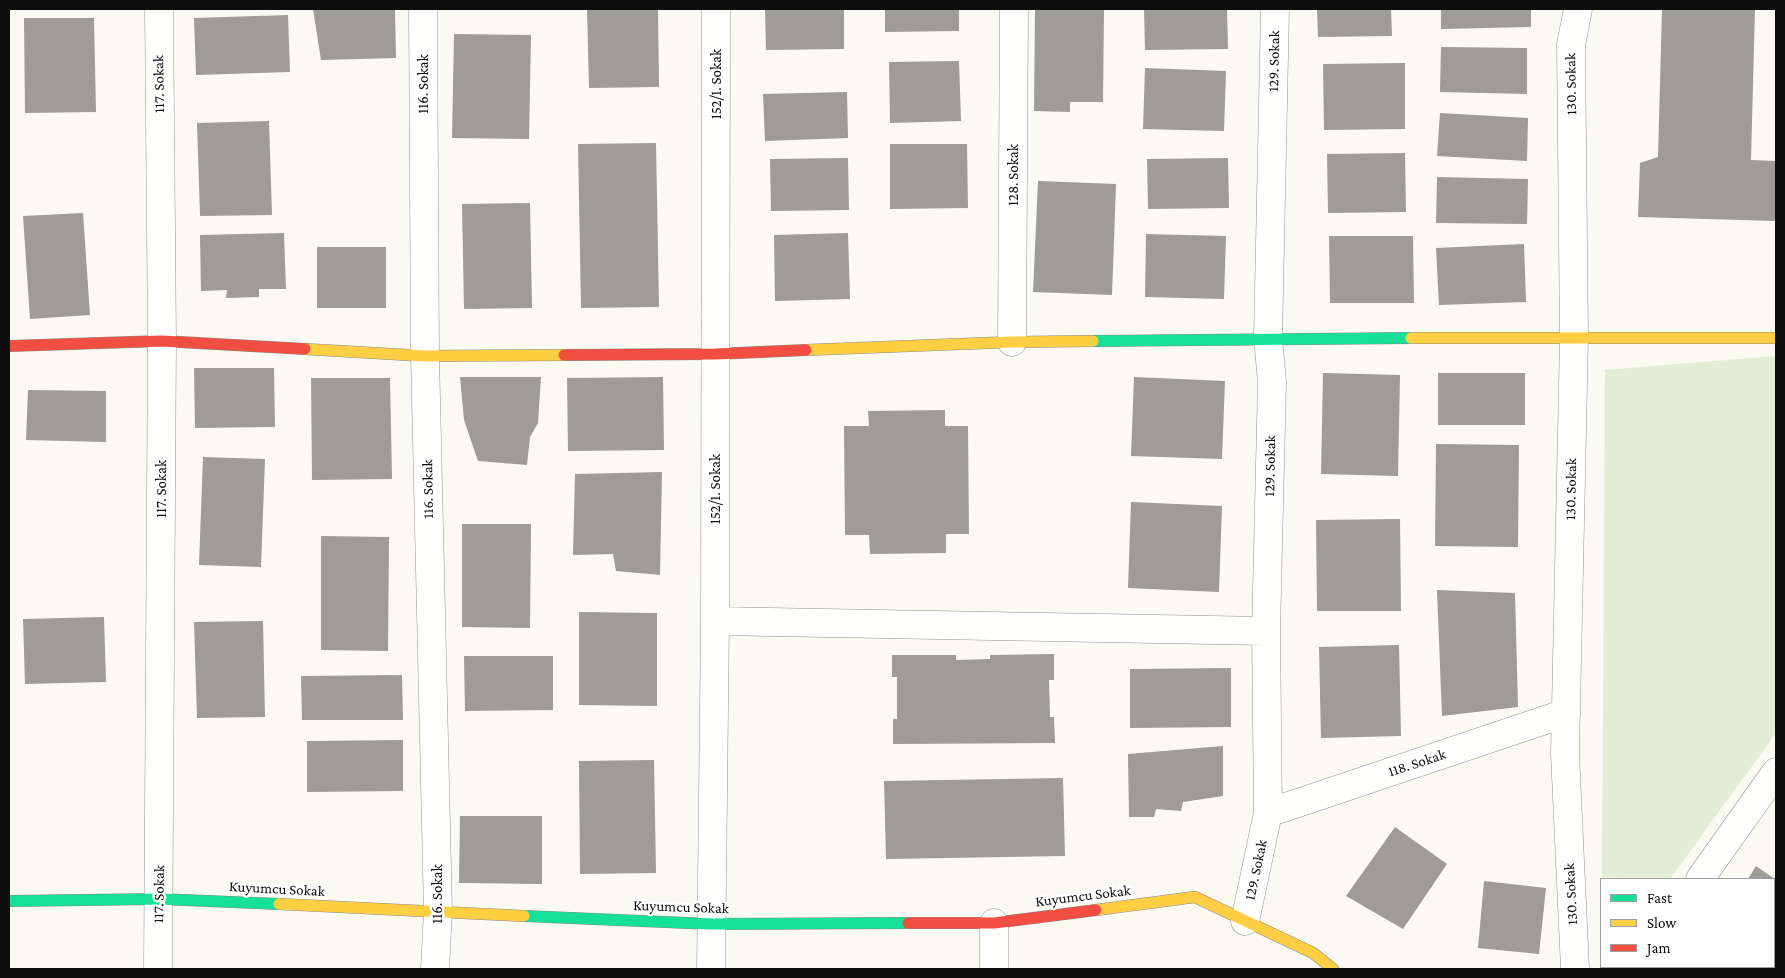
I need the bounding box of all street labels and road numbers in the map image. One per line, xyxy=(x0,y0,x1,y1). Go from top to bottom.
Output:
street label: 129. Sokak xyxy=(1264,30,1284,92)
street label: 152/1. Sokak xyxy=(707,49,725,119)
street label: 130. Sokak xyxy=(1561,53,1581,115)
street label: 116. Sokak xyxy=(414,54,432,114)
street label: 117. Sokak xyxy=(149,55,169,113)
street label: 128. Sokak xyxy=(1004,144,1022,206)
street label: 129. Sokak xyxy=(1260,435,1280,497)
street label: 152/1. Sokak xyxy=(706,454,724,524)
street label: 130. Sokak xyxy=(1561,458,1581,520)
street label: 116. Sokak xyxy=(418,459,438,519)
street label: 117. Sokak xyxy=(152,460,170,518)
street label: 118. Sokak xyxy=(1386,745,1448,781)
street label: 129. Sokak xyxy=(1241,838,1271,902)
street label: 130. Sokak xyxy=(1560,863,1582,925)
street label: 116. Sokak xyxy=(428,864,446,924)
street label: 117. Sokak xyxy=(149,865,169,923)
street label: Kuyumcu Sokak xyxy=(229,878,325,900)
street label: Kuyumcu Sokak xyxy=(1034,881,1132,911)
street label: Kuyumcu Sokak xyxy=(633,896,729,918)

